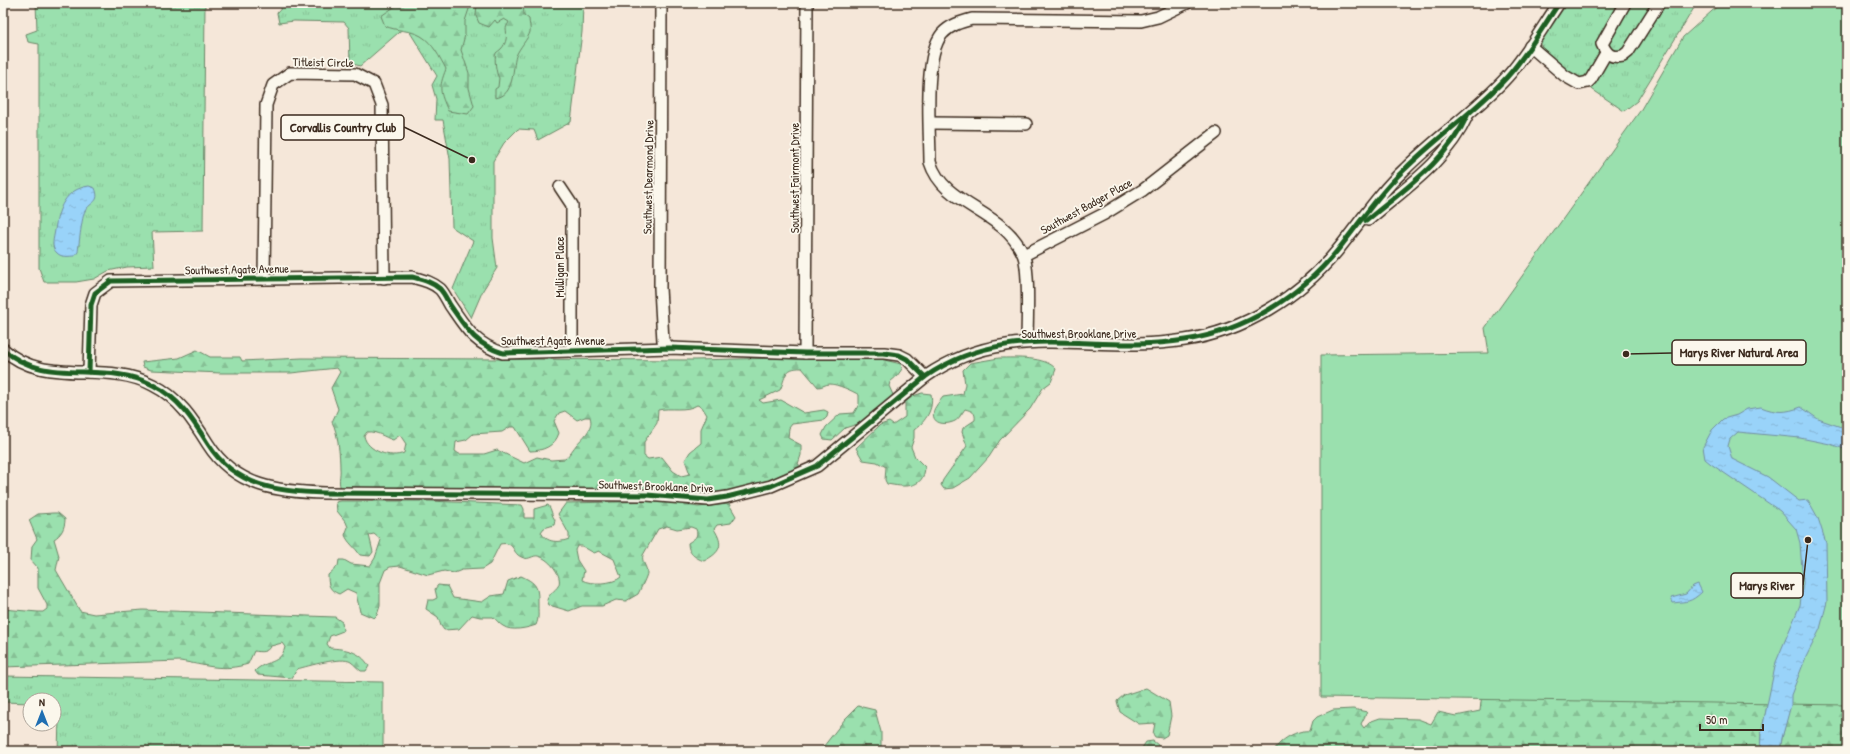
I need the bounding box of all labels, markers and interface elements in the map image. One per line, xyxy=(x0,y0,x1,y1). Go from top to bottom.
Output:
street label: Titleist Circle xyxy=(292,53,354,71)
callout: Corvallis Country Club xyxy=(281,115,404,140)
text: Corvallis Country Club xyxy=(290,118,397,137)
street label: Southwest Dearmond Drive xyxy=(639,119,658,234)
street label: Southwest Fairmont Drive xyxy=(786,123,803,233)
street label: Southwest Badger Place xyxy=(1037,174,1135,238)
street label: Mulligan Place xyxy=(551,236,568,298)
street label: Southwest Agate Avenue xyxy=(185,260,289,278)
street label: Southwest Brooklane Drive xyxy=(1022,325,1137,342)
street label: Southwest Agate Avenue xyxy=(501,332,605,349)
callout: Marys River Natural Area xyxy=(1672,340,1806,365)
text: Marys River Natural Area xyxy=(1680,343,1799,362)
street label: Southwest Brooklane Drive xyxy=(598,475,714,497)
callout: Marys River xyxy=(1731,573,1803,598)
text: Marys River xyxy=(1739,576,1796,595)
north arrow xyxy=(22,692,62,732)
text: N xyxy=(39,695,45,709)
scale bar xyxy=(1700,706,1763,732)
text: 50 m xyxy=(1706,711,1727,728)

